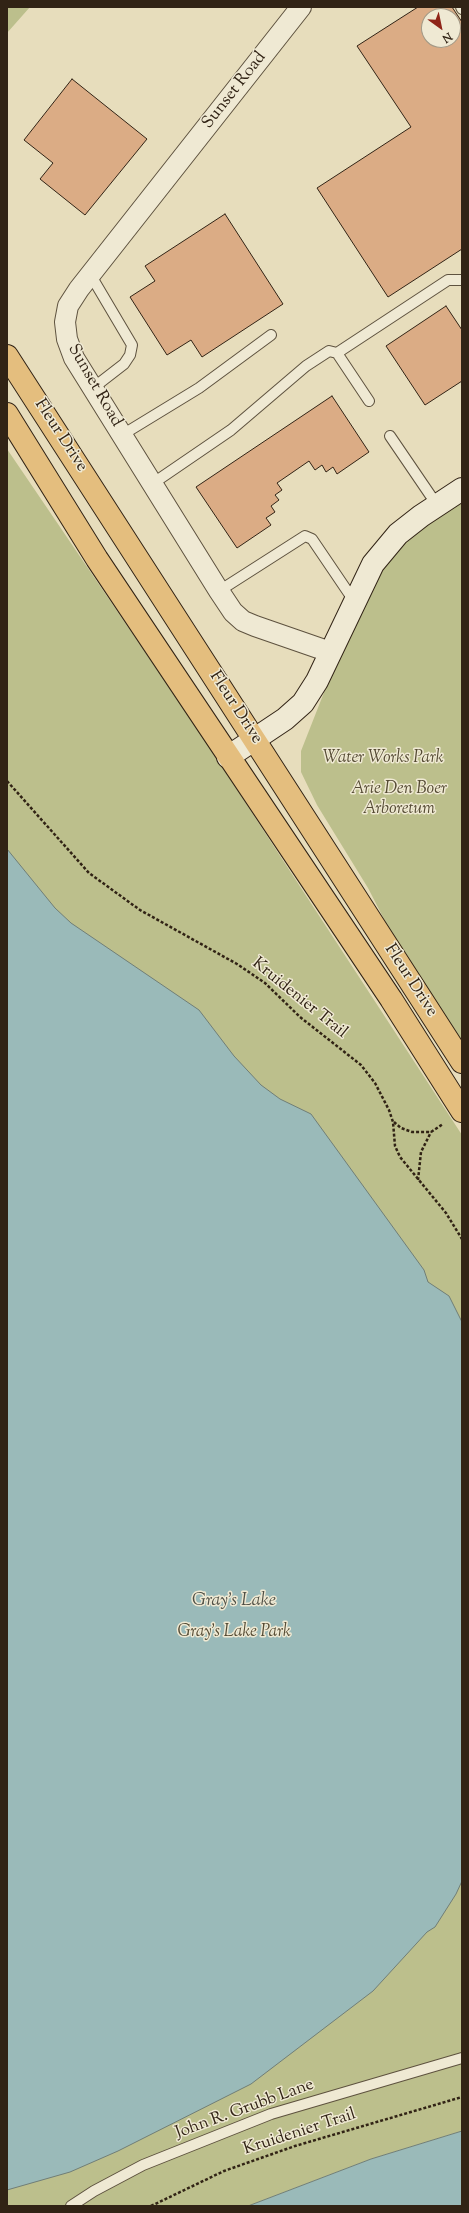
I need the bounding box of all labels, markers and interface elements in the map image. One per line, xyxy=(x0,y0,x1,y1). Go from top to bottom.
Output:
north arrow xyxy=(421,8,461,48)
text: N xyxy=(439,28,455,46)
street label: Sunset Road xyxy=(199,48,271,134)
street label: Sunset Road xyxy=(62,341,126,431)
street label: Fleur Drive xyxy=(29,396,91,476)
street label: Fleur Drive xyxy=(204,668,266,748)
park label: Water Works Park xyxy=(323,749,443,769)
park label: Arie Den Boer Arboretum xyxy=(351,780,447,820)
street label: Fleur Drive xyxy=(379,941,441,1021)
street label: Kruidenier Trail xyxy=(247,954,351,1044)
water label: Gray's Lake xyxy=(192,1591,276,1613)
park label: Gray's Lake Park xyxy=(177,1623,291,1643)
street label: John R. Grubb Lane xyxy=(173,2075,317,2145)
street label: Kruidenier Trail xyxy=(241,2105,359,2161)

